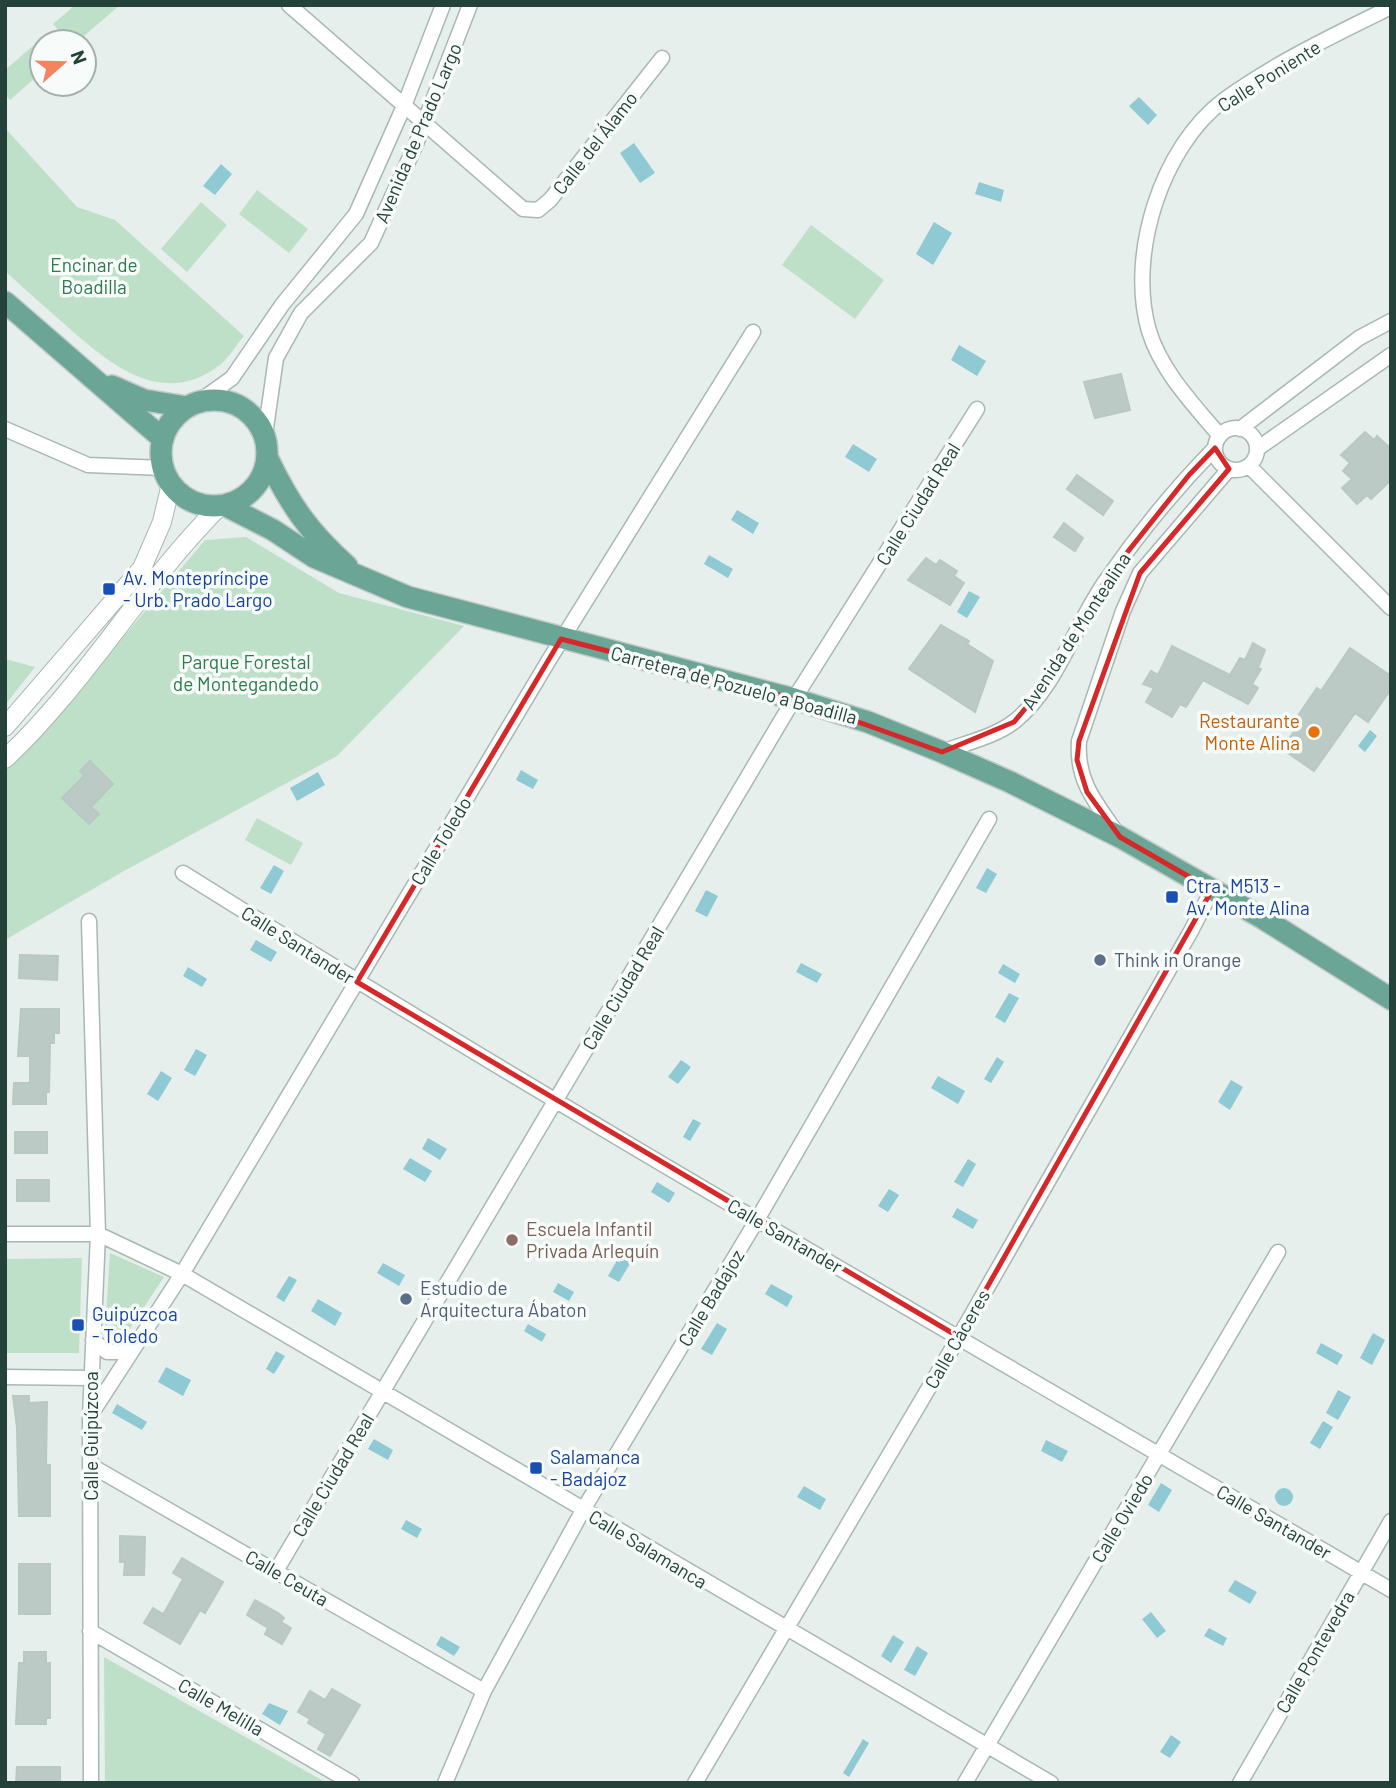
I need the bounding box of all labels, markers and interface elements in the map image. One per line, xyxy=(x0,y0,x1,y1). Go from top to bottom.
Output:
north arrow xyxy=(28,28,98,98)
street label: Calle Poniente xyxy=(1213,35,1325,116)
street label: Avenida de Prado Largo xyxy=(369,39,466,226)
text: N xyxy=(66,47,92,67)
street label: Calle del Álamo xyxy=(547,87,642,199)
park label: Encinar de Boadilla xyxy=(50,253,138,298)
street label: Calle Ciudad Real xyxy=(871,438,964,569)
street label: Avenida de Montealina xyxy=(1016,548,1135,714)
place label: Av. Montepríncipe - Urb. Prado Largo xyxy=(123,566,273,611)
marker: Av. Montepríncipe - Urb. Prado Largo xyxy=(101,581,117,597)
street label: Carretera de Pozuelo a Boadilla xyxy=(608,641,860,728)
park label: Parque Forestal de Montegandedo xyxy=(173,650,319,695)
place label: Restaurante Monte Alina xyxy=(1199,709,1300,754)
marker: Restaurante Monte Alina xyxy=(1306,724,1322,740)
street label: Calle Toledo xyxy=(405,792,476,889)
place label: Ctra. M513 - Av. Monte Alina xyxy=(1186,874,1310,919)
marker: Ctra. M513 - Av. Monte Alina xyxy=(1164,889,1180,905)
street label: Calle Santander xyxy=(237,901,359,989)
street label: Calle Ciudad Real xyxy=(577,922,669,1054)
place label: Think in Orange xyxy=(1114,948,1241,971)
marker: Think in Orange xyxy=(1092,952,1108,968)
street label: Calle Santander xyxy=(724,1193,847,1278)
place label: Escuela Infantil Privada Arlequín xyxy=(526,1217,659,1262)
marker: Escuela Infantil Privada Arlequín xyxy=(504,1232,520,1248)
street label: Calle Badajoz xyxy=(673,1245,748,1350)
place label: Estudio de Arquitectura Ábaton xyxy=(420,1276,587,1321)
street label: Calle Cáceres xyxy=(919,1285,994,1392)
marker: Estudio de Arquitectura Ábaton xyxy=(398,1291,414,1307)
place label: Guipúzcoa - Toledo xyxy=(92,1302,178,1347)
marker: Guipúzcoa - Toledo xyxy=(70,1317,86,1333)
street label: Calle Guipúzcoa xyxy=(79,1371,102,1501)
street label: Calle Ciudad Real xyxy=(287,1409,379,1541)
place label: Salamanca - Badajoz xyxy=(550,1445,640,1490)
marker: Salamanca - Badajoz xyxy=(528,1460,544,1476)
street label: Calle Oviedo xyxy=(1086,1469,1157,1567)
street label: Calle Santander xyxy=(1213,1479,1336,1564)
street label: Calle Salamanca xyxy=(585,1504,712,1593)
street label: Calle Ceuta xyxy=(242,1545,333,1611)
street label: Calle Pontevedra xyxy=(1270,1586,1359,1717)
street label: Calle Melilla xyxy=(174,1673,268,1740)

